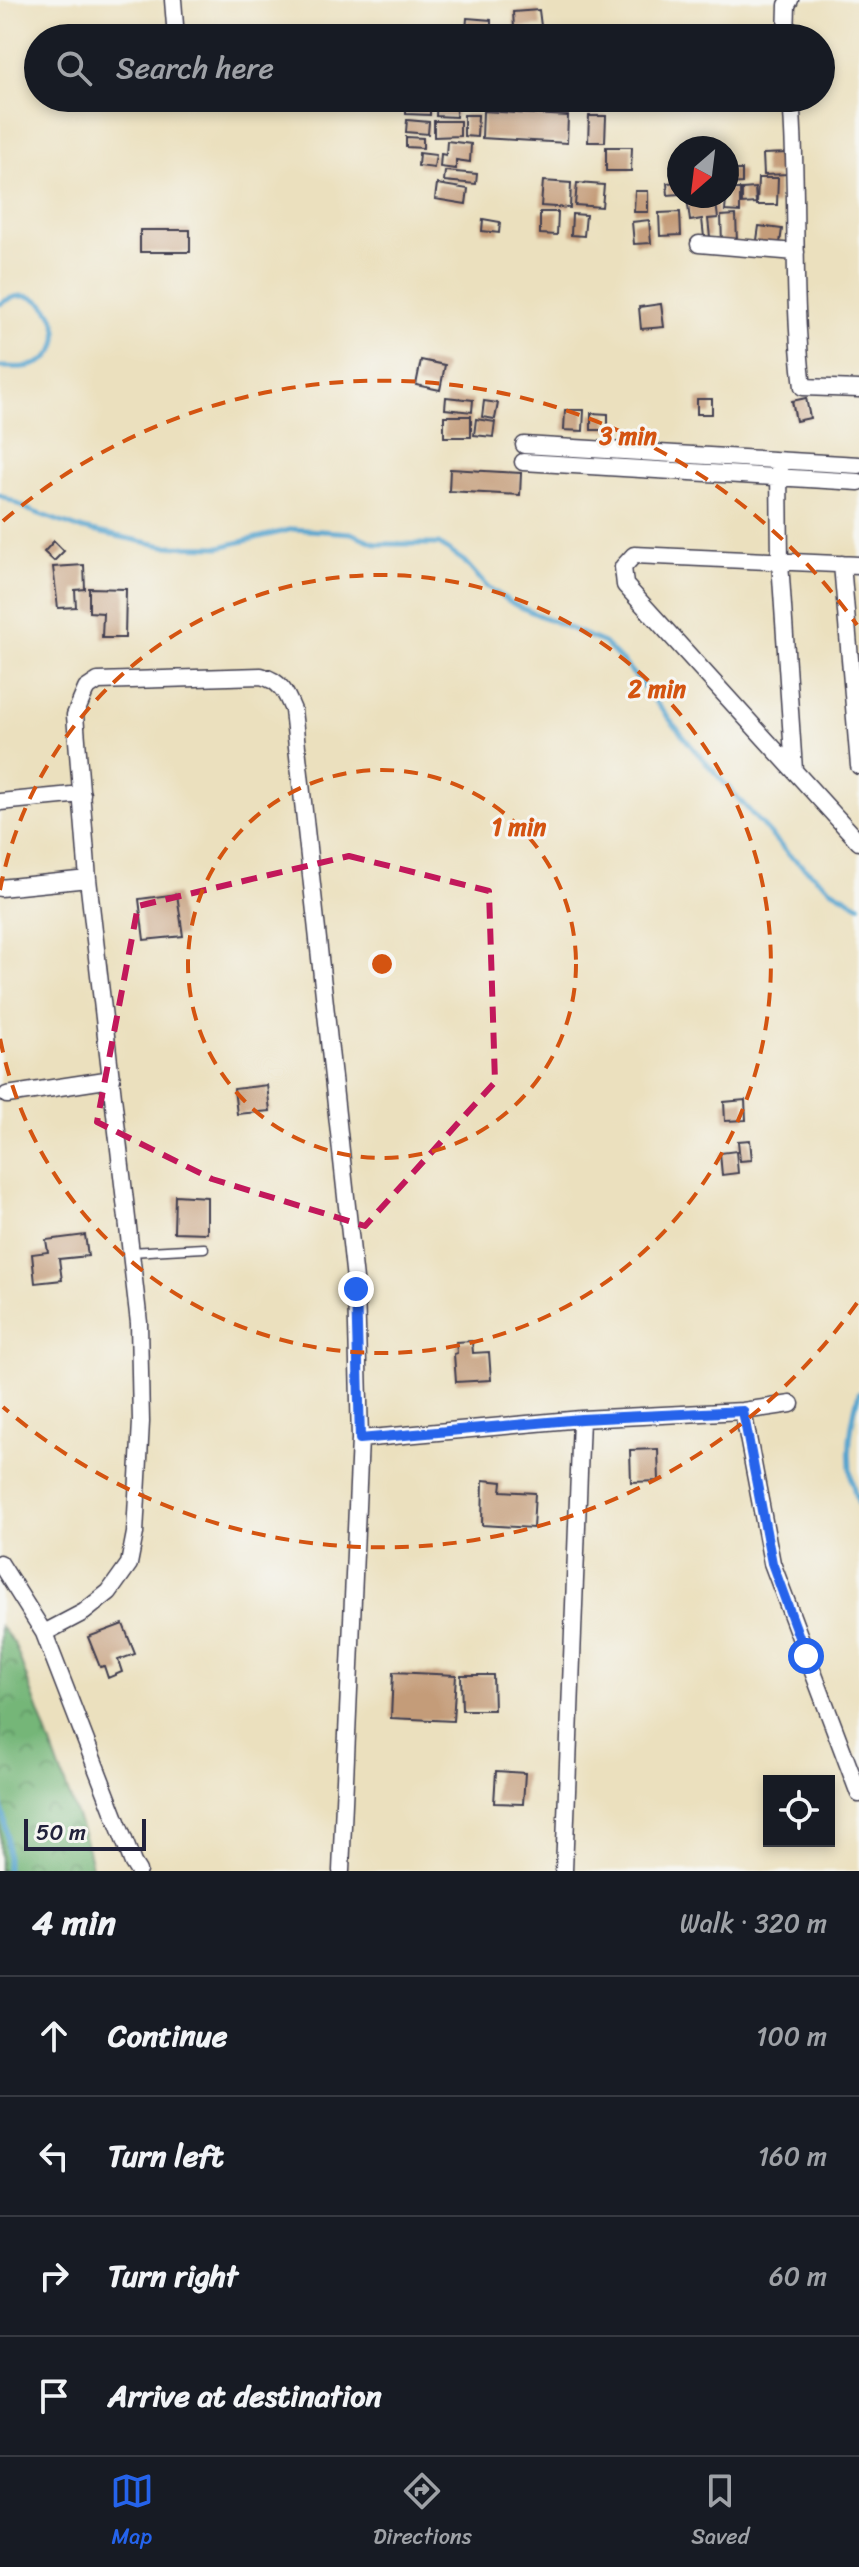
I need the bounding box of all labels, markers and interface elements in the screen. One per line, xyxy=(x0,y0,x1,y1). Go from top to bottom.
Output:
search box xyxy=(24,24,835,112)
text: Search here xyxy=(116,41,274,95)
icon: search xyxy=(52,46,96,90)
north arrow xyxy=(667,136,739,208)
text: 3 min xyxy=(598,415,657,457)
text: 2 min xyxy=(627,668,686,710)
text: 1 min xyxy=(492,806,546,848)
centre of rings xyxy=(368,950,396,978)
route end xyxy=(338,1271,374,1307)
route start xyxy=(788,1638,824,1674)
map controls xyxy=(763,1775,835,1847)
button: locate xyxy=(763,1775,835,1847)
text: 50 m xyxy=(36,1813,86,1852)
scale bar xyxy=(24,1815,146,1851)
text: 4 min xyxy=(32,1893,116,1953)
text: Walk · 320 m xyxy=(680,1900,827,1946)
text: Continue xyxy=(108,2009,227,2063)
text: 100 m xyxy=(756,2013,827,2059)
icon: ahead xyxy=(32,2014,76,2058)
text: Turn left xyxy=(108,2129,224,2183)
text: 160 m xyxy=(758,2133,827,2179)
icon: left xyxy=(32,2134,76,2178)
text: Turn right xyxy=(108,2249,238,2303)
text: 60 m xyxy=(769,2253,827,2299)
icon: right xyxy=(32,2254,76,2298)
text: Arrive at destination xyxy=(108,2369,382,2423)
icon: arrive xyxy=(32,2374,76,2418)
tab: Map xyxy=(110,2469,154,2556)
tab: Directions xyxy=(373,2469,472,2556)
tab: Saved xyxy=(691,2469,749,2556)

